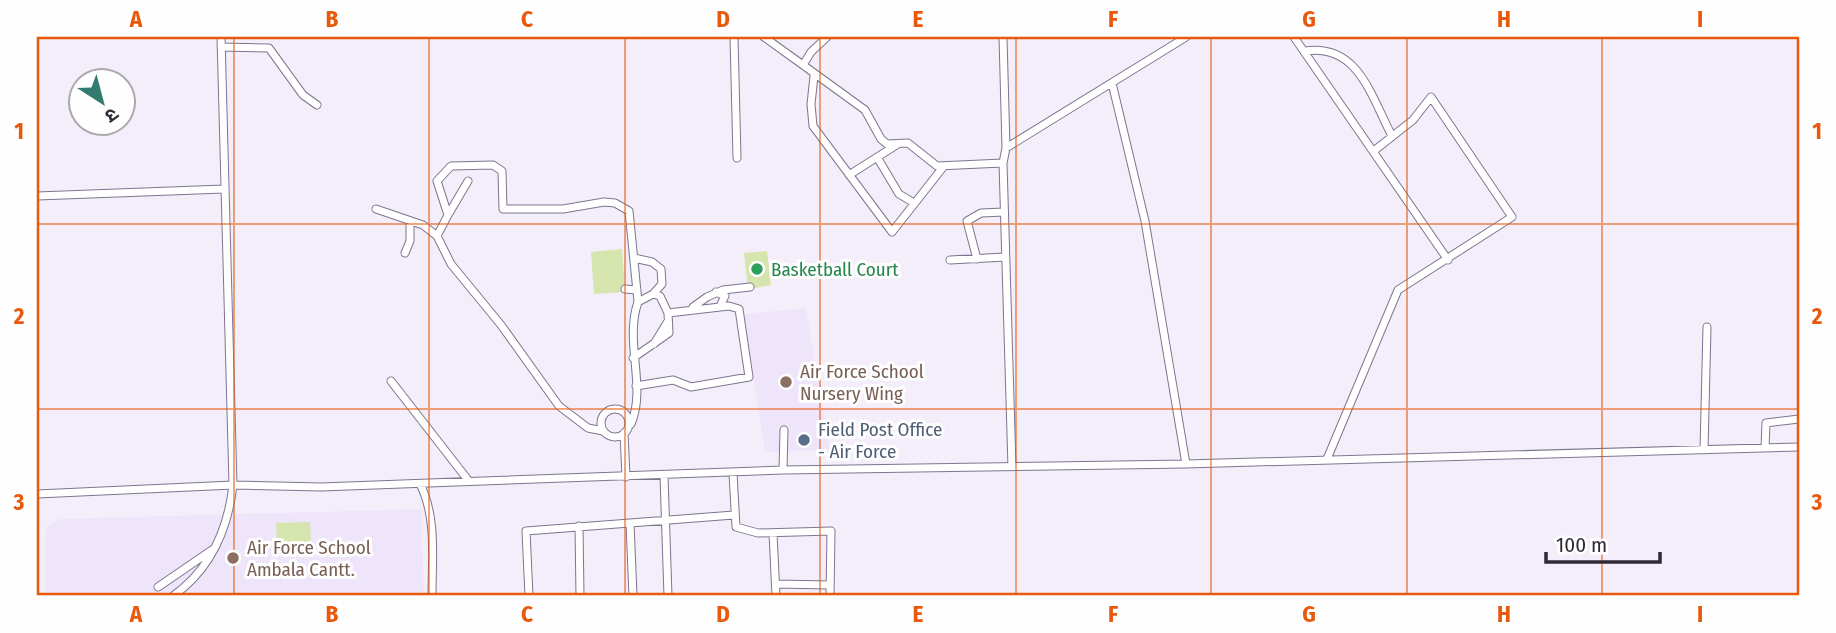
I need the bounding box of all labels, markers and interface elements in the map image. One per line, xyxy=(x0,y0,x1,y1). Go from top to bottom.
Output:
text: A xyxy=(129,5,143,33)
text: B xyxy=(326,5,339,33)
text: C xyxy=(521,5,533,33)
text: D xyxy=(716,5,730,33)
text: E xyxy=(913,5,924,33)
text: F xyxy=(1108,5,1118,33)
text: G xyxy=(1302,5,1316,33)
text: H xyxy=(1497,5,1511,33)
text: I xyxy=(1697,5,1703,33)
north arrow xyxy=(66,66,136,136)
text: उ xyxy=(100,103,123,128)
text: 1 xyxy=(14,117,24,145)
text: 1 xyxy=(1812,117,1822,145)
place label: Basketball Court xyxy=(771,258,899,281)
marker: Basketball Court xyxy=(749,261,765,277)
text: 2 xyxy=(13,302,25,330)
text: 2 xyxy=(1811,302,1823,330)
place label: Air Force School Nursery Wing xyxy=(800,360,924,405)
marker: Air Force School Nursery Wing xyxy=(778,374,794,390)
place label: Field Post Office - Air Force xyxy=(818,418,942,463)
marker: Field Post Office - Air Force xyxy=(796,432,812,448)
text: 3 xyxy=(13,488,25,516)
text: 3 xyxy=(1811,488,1823,516)
scale bar xyxy=(1546,521,1659,565)
text: 100 m xyxy=(1556,532,1607,558)
place label: Air Force School Ambala Cantt. xyxy=(247,536,371,581)
marker: Air Force School Ambala Cantt. xyxy=(225,550,241,566)
text: A xyxy=(129,600,143,628)
text: B xyxy=(326,600,339,628)
text: C xyxy=(521,600,533,628)
text: D xyxy=(716,600,730,628)
text: E xyxy=(913,600,924,628)
text: F xyxy=(1108,600,1118,628)
text: G xyxy=(1302,600,1316,628)
text: H xyxy=(1497,600,1511,628)
text: I xyxy=(1697,600,1703,628)

